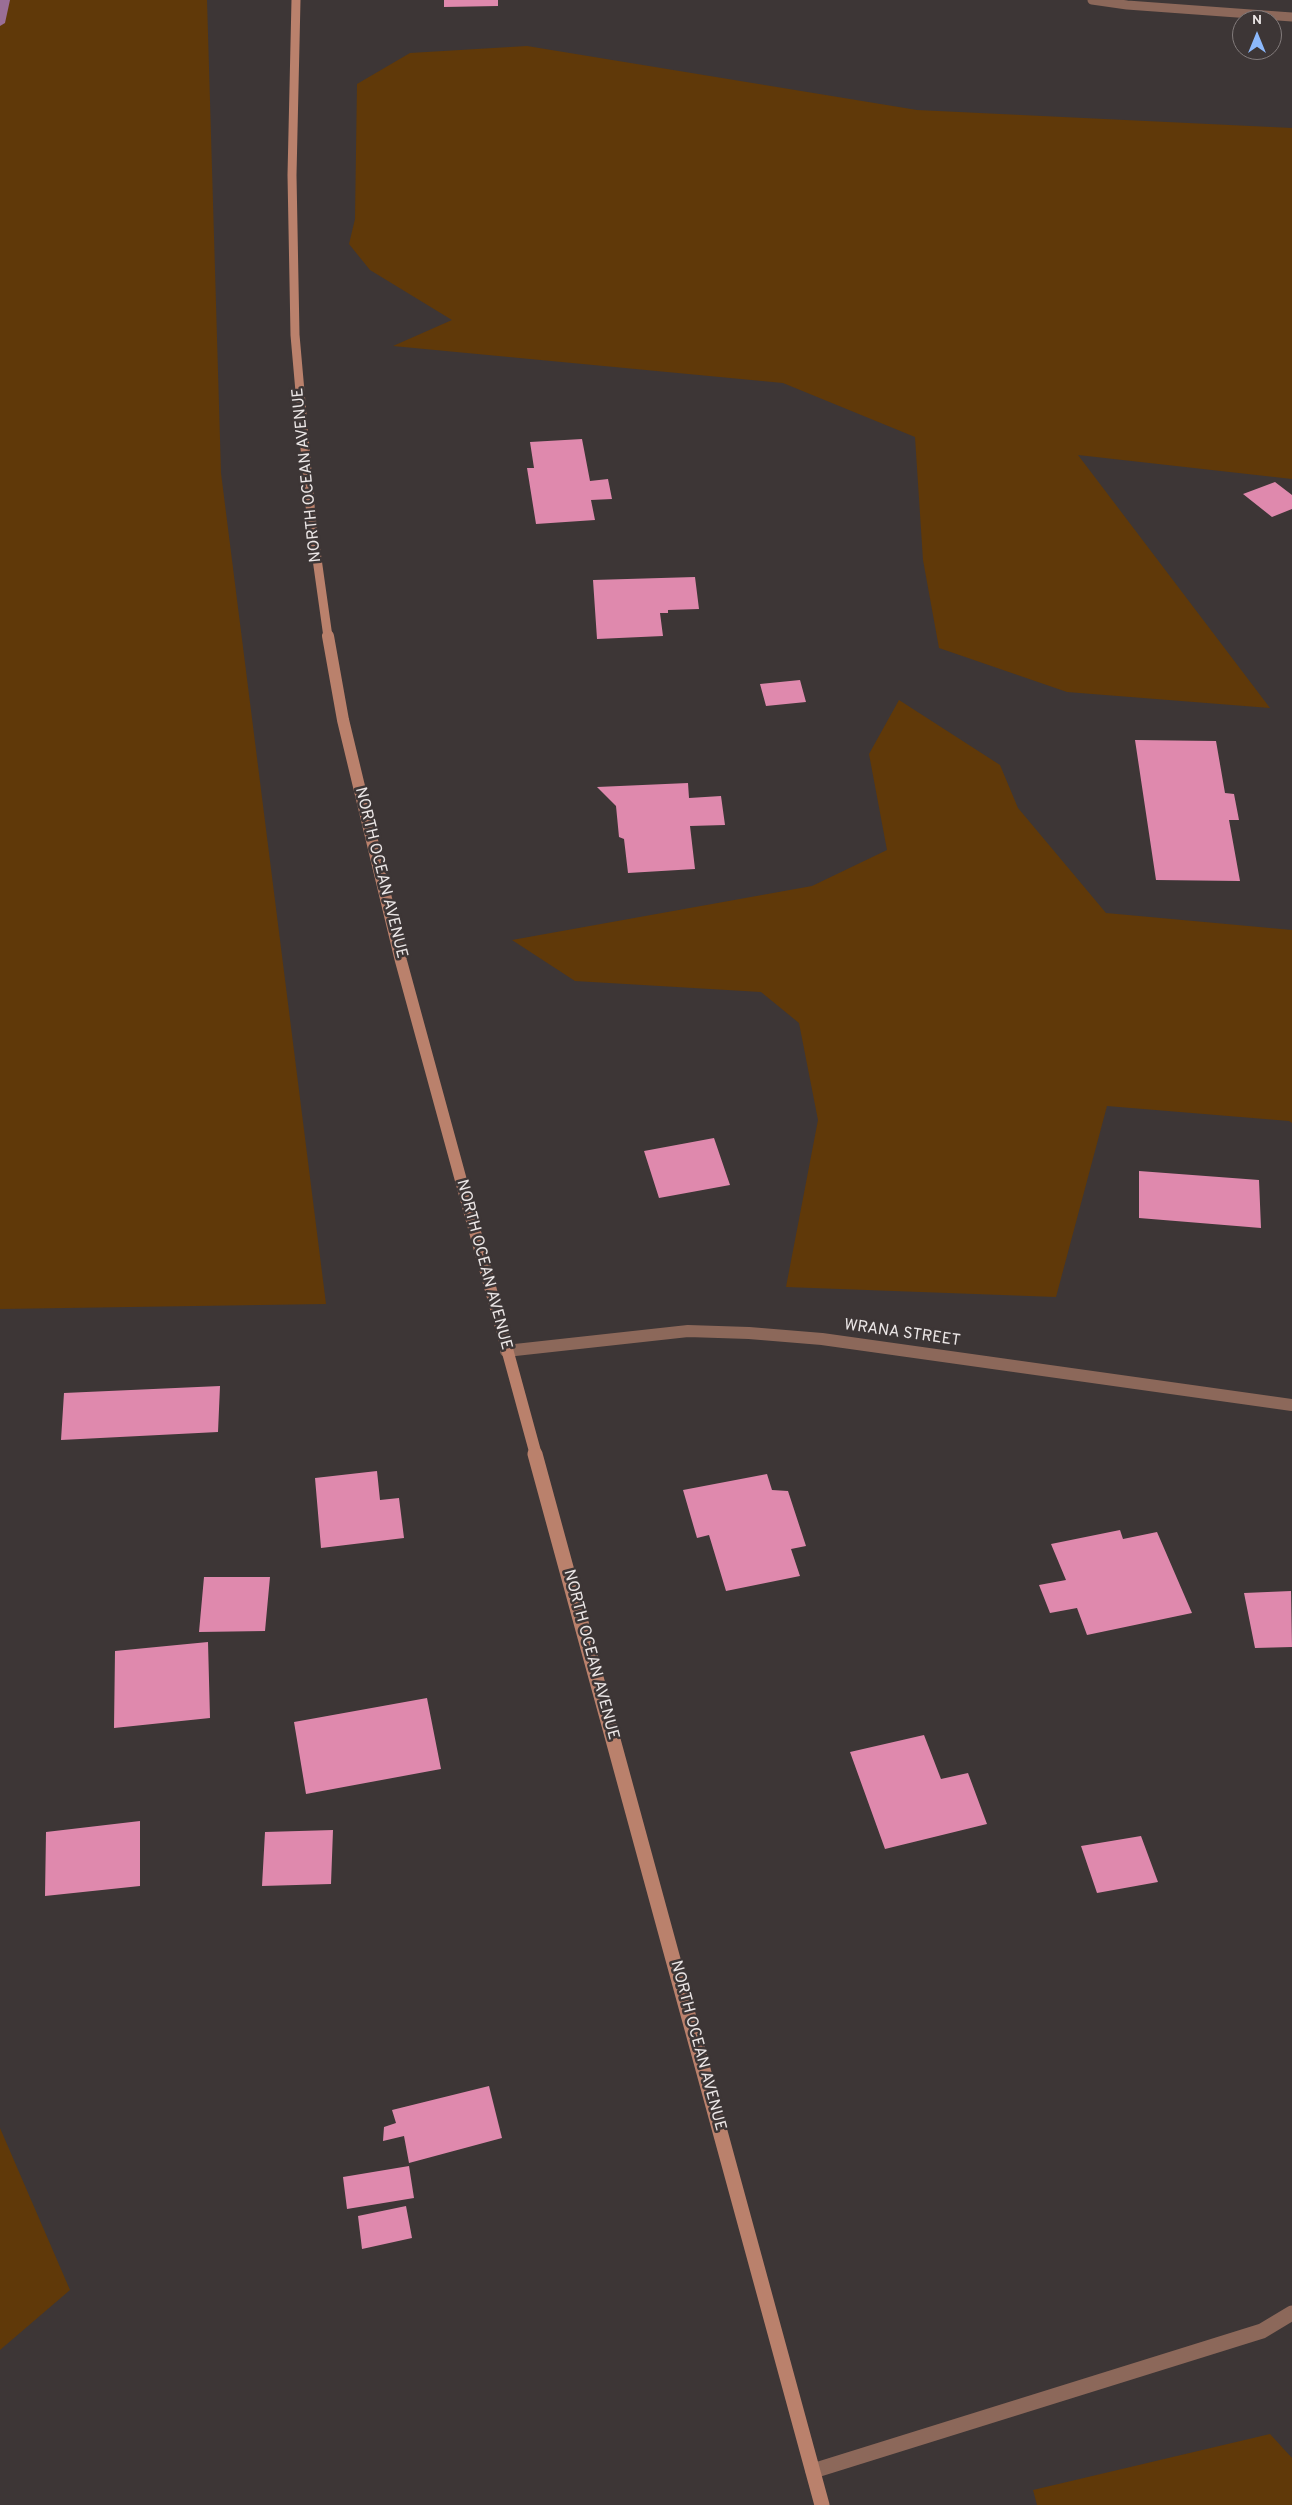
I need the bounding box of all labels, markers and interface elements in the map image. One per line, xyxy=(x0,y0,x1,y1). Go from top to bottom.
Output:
north arrow xyxy=(1232,10,1282,60)
text: N xyxy=(1252,12,1262,29)
street label: NORTH OCEAN AVENUE xyxy=(289,387,327,563)
street label: NORTH OCEAN AVENUE xyxy=(349,786,411,960)
street label: NORTH OCEAN AVENUE xyxy=(451,1178,515,1352)
street label: WRANA STREET xyxy=(843,1316,961,1352)
street label: NORTH OCEAN AVENUE xyxy=(558,1568,622,1742)
street label: NORTH OCEAN AVENUE xyxy=(665,1959,729,2133)

